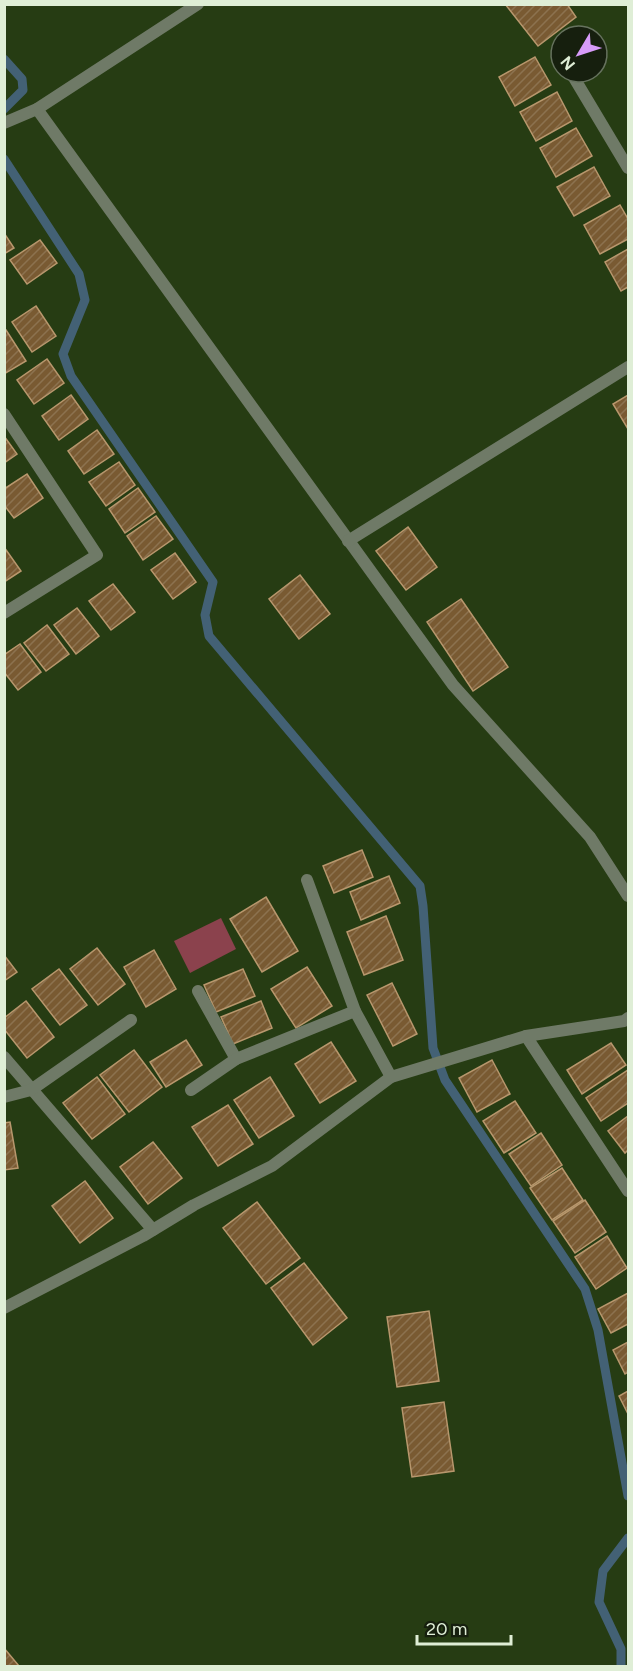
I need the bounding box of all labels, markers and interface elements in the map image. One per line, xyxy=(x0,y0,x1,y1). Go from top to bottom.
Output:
north arrow xyxy=(549,24,609,84)
text: N xyxy=(556,52,579,74)
scale bar xyxy=(417,1608,512,1646)
text: 20 m xyxy=(426,1618,467,1640)

